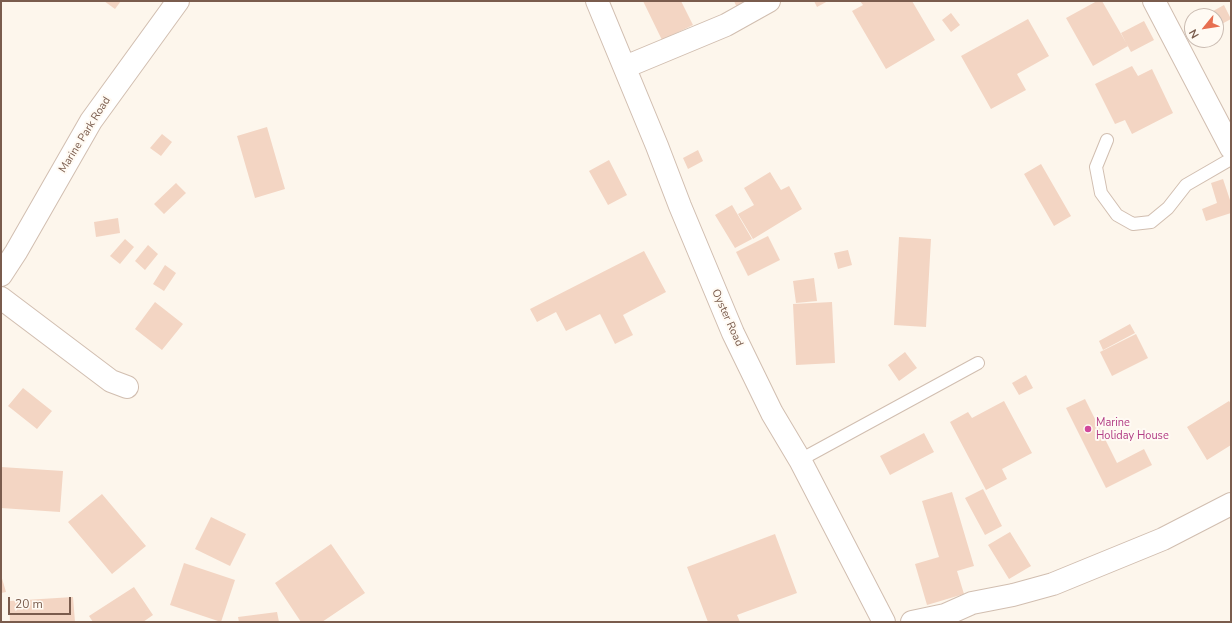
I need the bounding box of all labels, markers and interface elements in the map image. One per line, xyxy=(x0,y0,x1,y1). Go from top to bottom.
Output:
north arrow xyxy=(1184,8,1224,48)
text: N xyxy=(1185,26,1203,41)
street label: Marine Park Road xyxy=(56,95,114,175)
street label: Oyster Road xyxy=(709,287,745,349)
place label: Marine Holiday House xyxy=(1096,416,1169,442)
marker: Marine Holiday House xyxy=(1083,424,1093,434)
scale bar xyxy=(10,589,73,615)
text: 20 m xyxy=(15,596,43,612)

